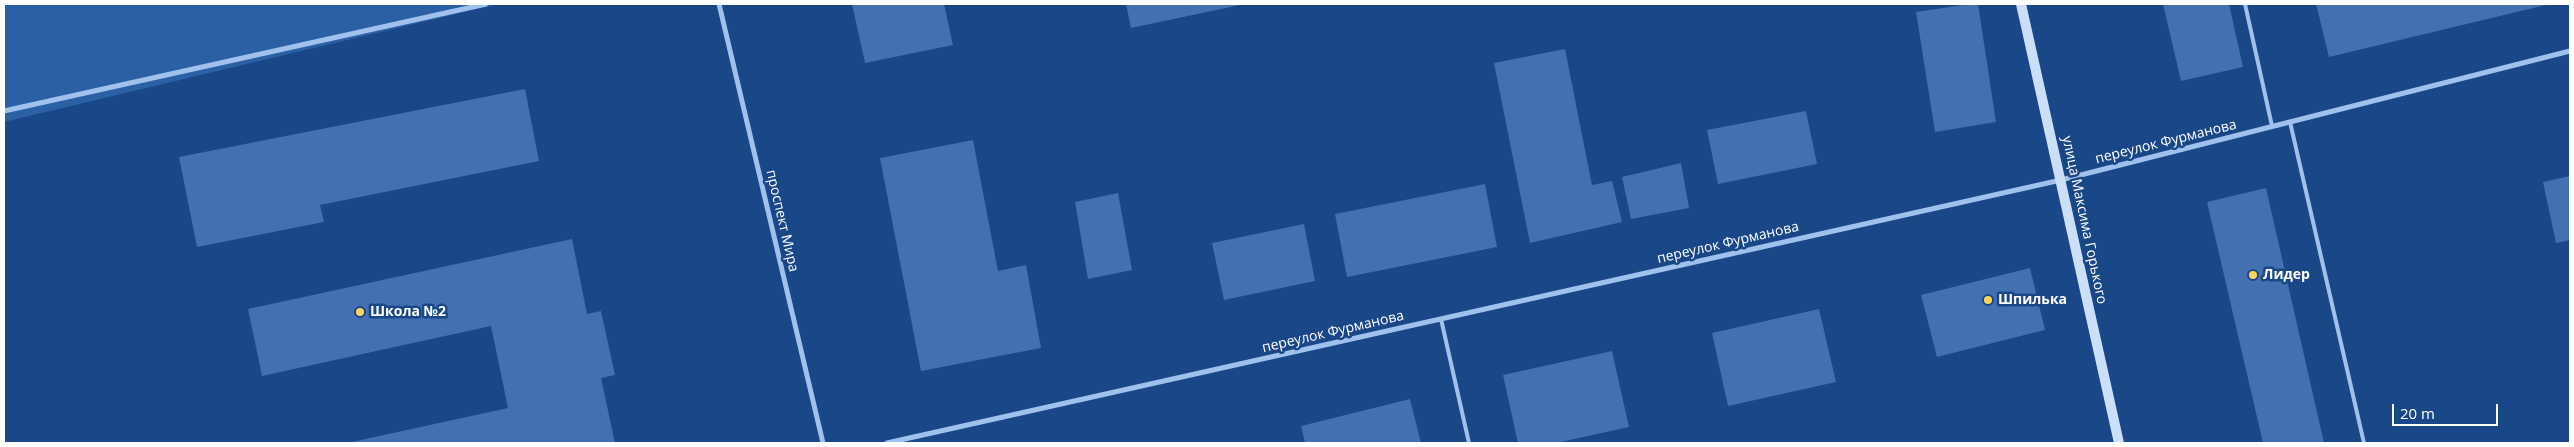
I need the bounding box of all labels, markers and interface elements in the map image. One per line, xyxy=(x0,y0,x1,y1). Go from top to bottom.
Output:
street label: переулок Фурманова xyxy=(2094,116,2238,168)
street label: улица Максима Горького xyxy=(2058,134,2110,306)
street label: проспект Мира xyxy=(762,168,802,274)
street label: переулок Фурманова xyxy=(1655,218,1801,268)
place label: Лидер xyxy=(2263,267,2310,283)
marker: Лидер xyxy=(2247,269,2259,281)
place label: Шпилька xyxy=(1998,292,2067,308)
marker: Шпилька xyxy=(1982,294,1994,306)
place label: Школа №2 xyxy=(370,304,446,320)
marker: Школа №2 xyxy=(354,306,366,318)
street label: переулок Фурманова xyxy=(1260,307,1406,357)
scale bar xyxy=(2394,394,2500,426)
text: 20 m xyxy=(2400,403,2435,423)

